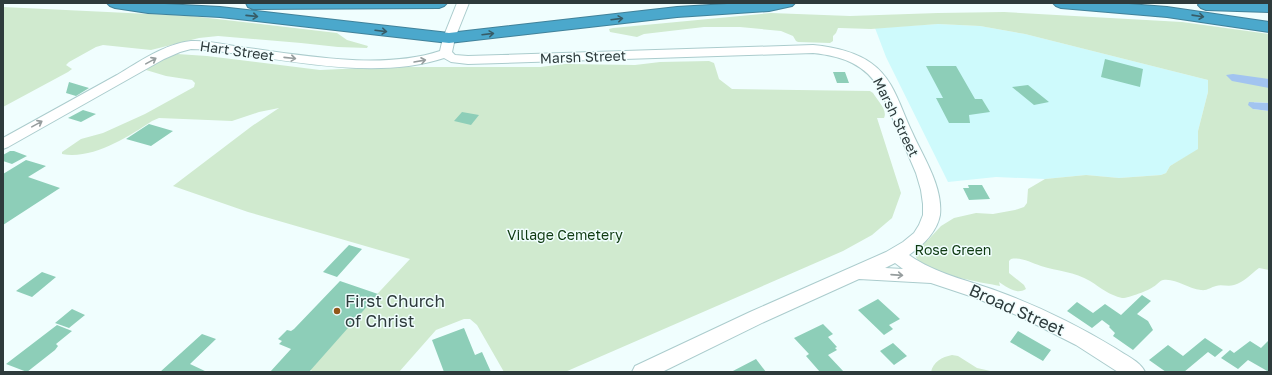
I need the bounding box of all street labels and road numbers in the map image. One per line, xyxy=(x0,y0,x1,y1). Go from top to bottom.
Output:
street label: Hart Street xyxy=(199,37,275,64)
street label: Marsh Street xyxy=(540,46,626,67)
street label: Marsh Street xyxy=(870,74,923,159)
street label: Broad Street xyxy=(966,279,1069,340)

